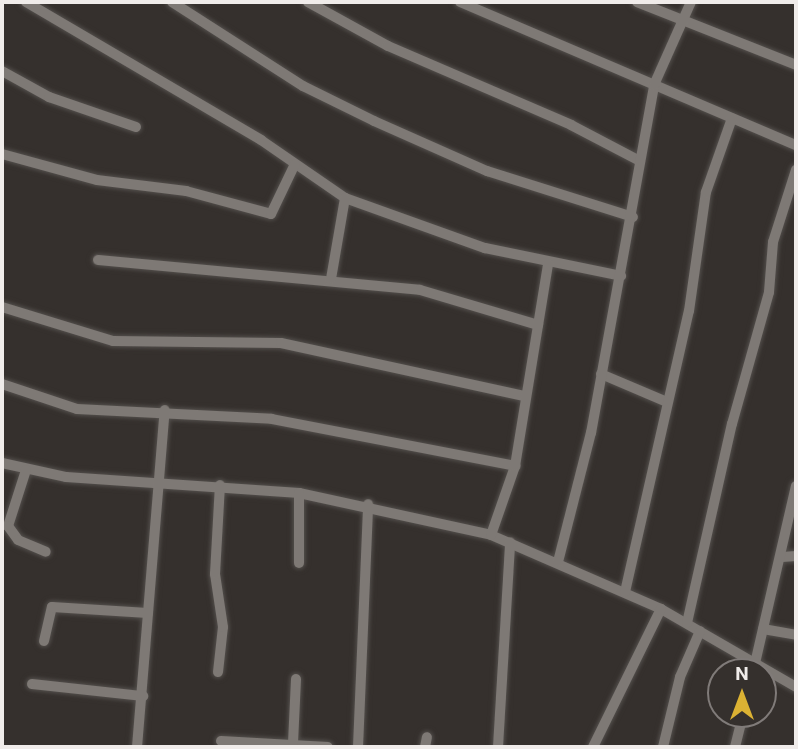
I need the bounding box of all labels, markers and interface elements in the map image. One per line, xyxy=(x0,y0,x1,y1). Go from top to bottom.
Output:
north arrow xyxy=(707,658,777,728)
text: N xyxy=(735,662,749,685)

